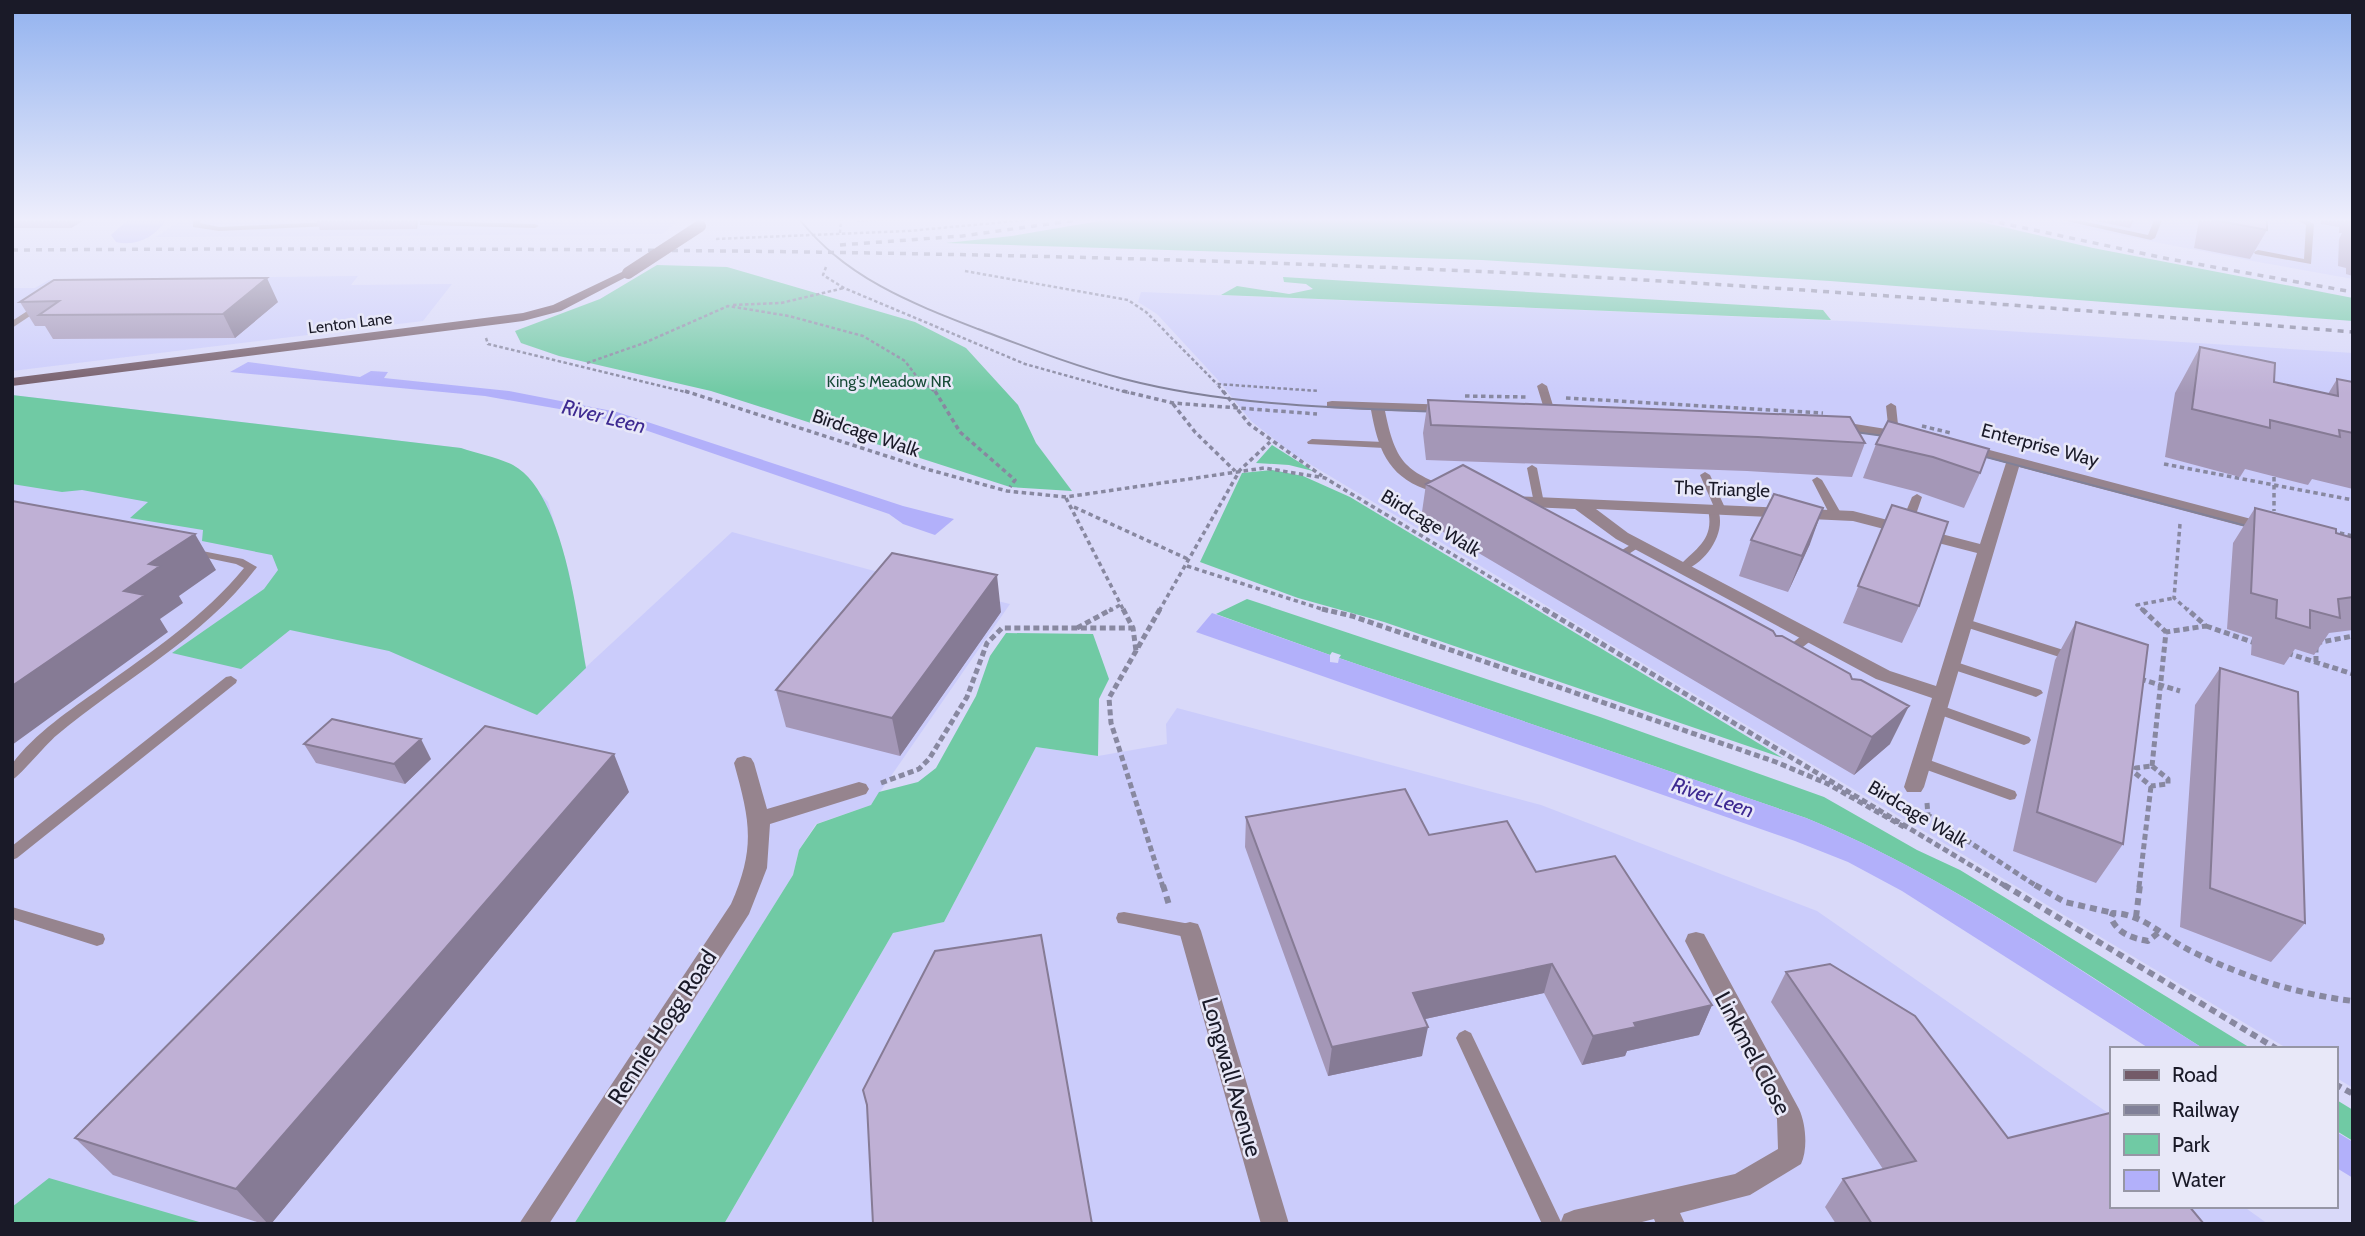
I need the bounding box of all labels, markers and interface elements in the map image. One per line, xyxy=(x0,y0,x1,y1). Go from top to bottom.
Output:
street label: Lenton Lane xyxy=(307,308,393,338)
park label: King's Meadow NR xyxy=(827,372,952,391)
water label: River Leen xyxy=(560,394,648,438)
street label: Birdcage Walk xyxy=(809,404,923,462)
street label: Enterprise Way xyxy=(1979,418,2102,472)
street label: The Triangle xyxy=(1674,476,1771,502)
street label: Birdcage Walk xyxy=(1377,484,1485,562)
water label: River Leen xyxy=(1669,771,1757,823)
street label: Birdcage Walk xyxy=(1864,775,1972,853)
street label: Rennie Hogg Road xyxy=(601,944,723,1110)
street label: Linkmel Close xyxy=(1709,987,1797,1120)
street label: Longwall Avenue xyxy=(1196,994,1268,1160)
legend xyxy=(2110,1047,2337,1208)
text: Road xyxy=(2172,1062,2218,1087)
text: Railway xyxy=(2172,1097,2240,1122)
text: Park xyxy=(2172,1132,2210,1157)
text: Water xyxy=(2172,1167,2226,1192)

